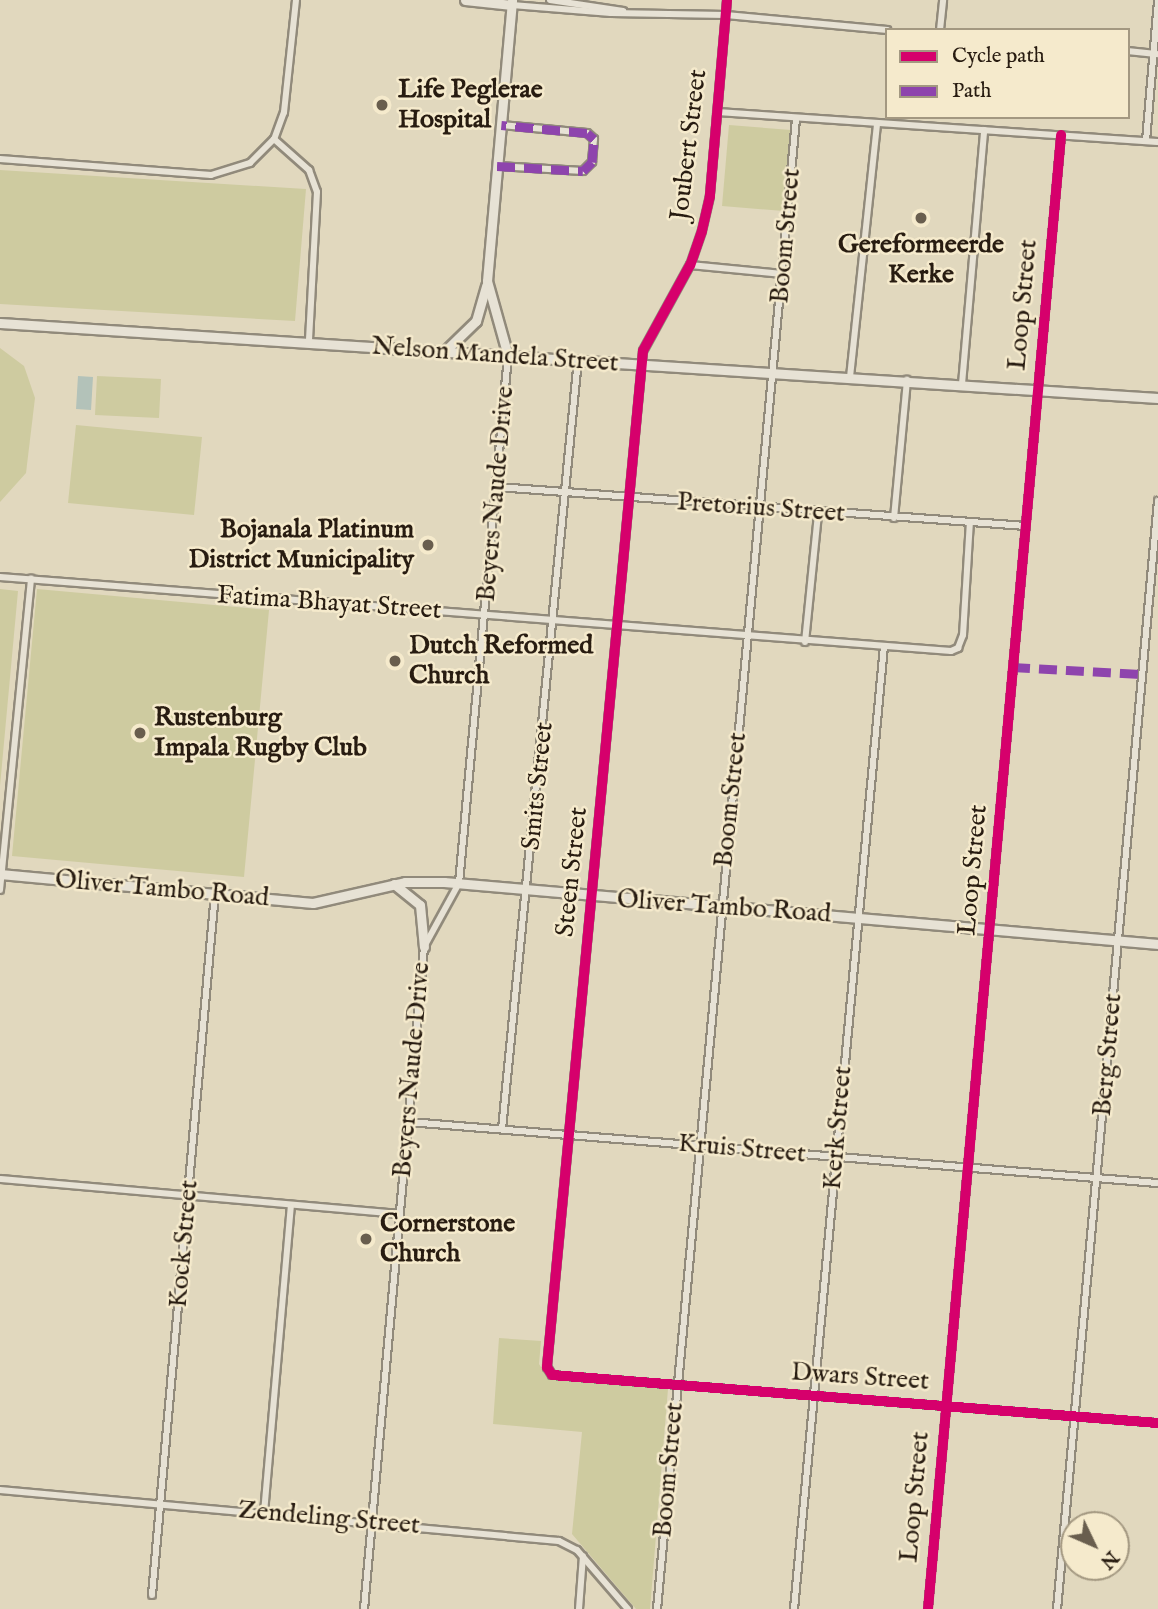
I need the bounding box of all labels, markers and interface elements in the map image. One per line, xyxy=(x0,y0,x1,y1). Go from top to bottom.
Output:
legend xyxy=(885,28,1130,119)
text: Cycle path xyxy=(952,43,1045,70)
street label: Joubert Street xyxy=(664,68,714,222)
place label: Life Peglerae Hospital xyxy=(398,74,543,136)
text: Path xyxy=(952,78,991,105)
marker: Life Peglerae Hospital xyxy=(372,95,392,115)
street label: Boom Street xyxy=(765,167,807,305)
marker: Gereformeerde Kerke xyxy=(913,210,929,226)
place label: Gereformeerde Kerke xyxy=(838,229,1004,290)
street label: Loop Street xyxy=(1002,238,1044,372)
street label: Nelson Mandela Street xyxy=(371,331,619,379)
street label: Beyers Naude Drive xyxy=(471,385,521,603)
street label: Pretorius Street xyxy=(676,487,846,529)
place label: Bojanala Platinum District Municipality xyxy=(189,514,414,576)
marker: Bojanala Platinum District Municipality xyxy=(420,537,436,553)
street label: Fatima Bhayat Street xyxy=(216,580,442,626)
place label: Dutch Reformed Church xyxy=(409,630,593,692)
marker: Dutch Reformed Church xyxy=(387,653,403,669)
place label: Rustenburg Impala Rugby Club xyxy=(154,702,367,764)
street label: Smits Street xyxy=(516,720,560,852)
marker: Rustenburg Impala Rugby Club xyxy=(132,725,148,741)
street label: Boom Street xyxy=(708,731,754,869)
street label: Loop Street xyxy=(952,803,994,937)
street label: Steen Street xyxy=(550,806,594,938)
street label: Oliver Tambo Road xyxy=(54,864,270,914)
street label: Oliver Tambo Road xyxy=(616,884,832,930)
street label: Beyers Naude Drive xyxy=(387,961,437,1179)
street label: Berg Street xyxy=(1087,992,1129,1118)
street label: Kerk Street xyxy=(817,1065,859,1191)
street label: Kruis Street xyxy=(677,1128,807,1170)
street label: Kock Street xyxy=(163,1179,205,1309)
place label: Cornerstone Church xyxy=(380,1208,515,1270)
marker: Cornerstone Church xyxy=(358,1231,374,1247)
street label: Dwars Street xyxy=(790,1357,930,1397)
street label: Boom Street xyxy=(648,1401,690,1539)
street label: Loop Street xyxy=(894,1430,936,1564)
street label: Zendeling Street xyxy=(237,1495,421,1541)
north arrow xyxy=(1060,1511,1130,1581)
text: N xyxy=(1094,1545,1123,1573)

